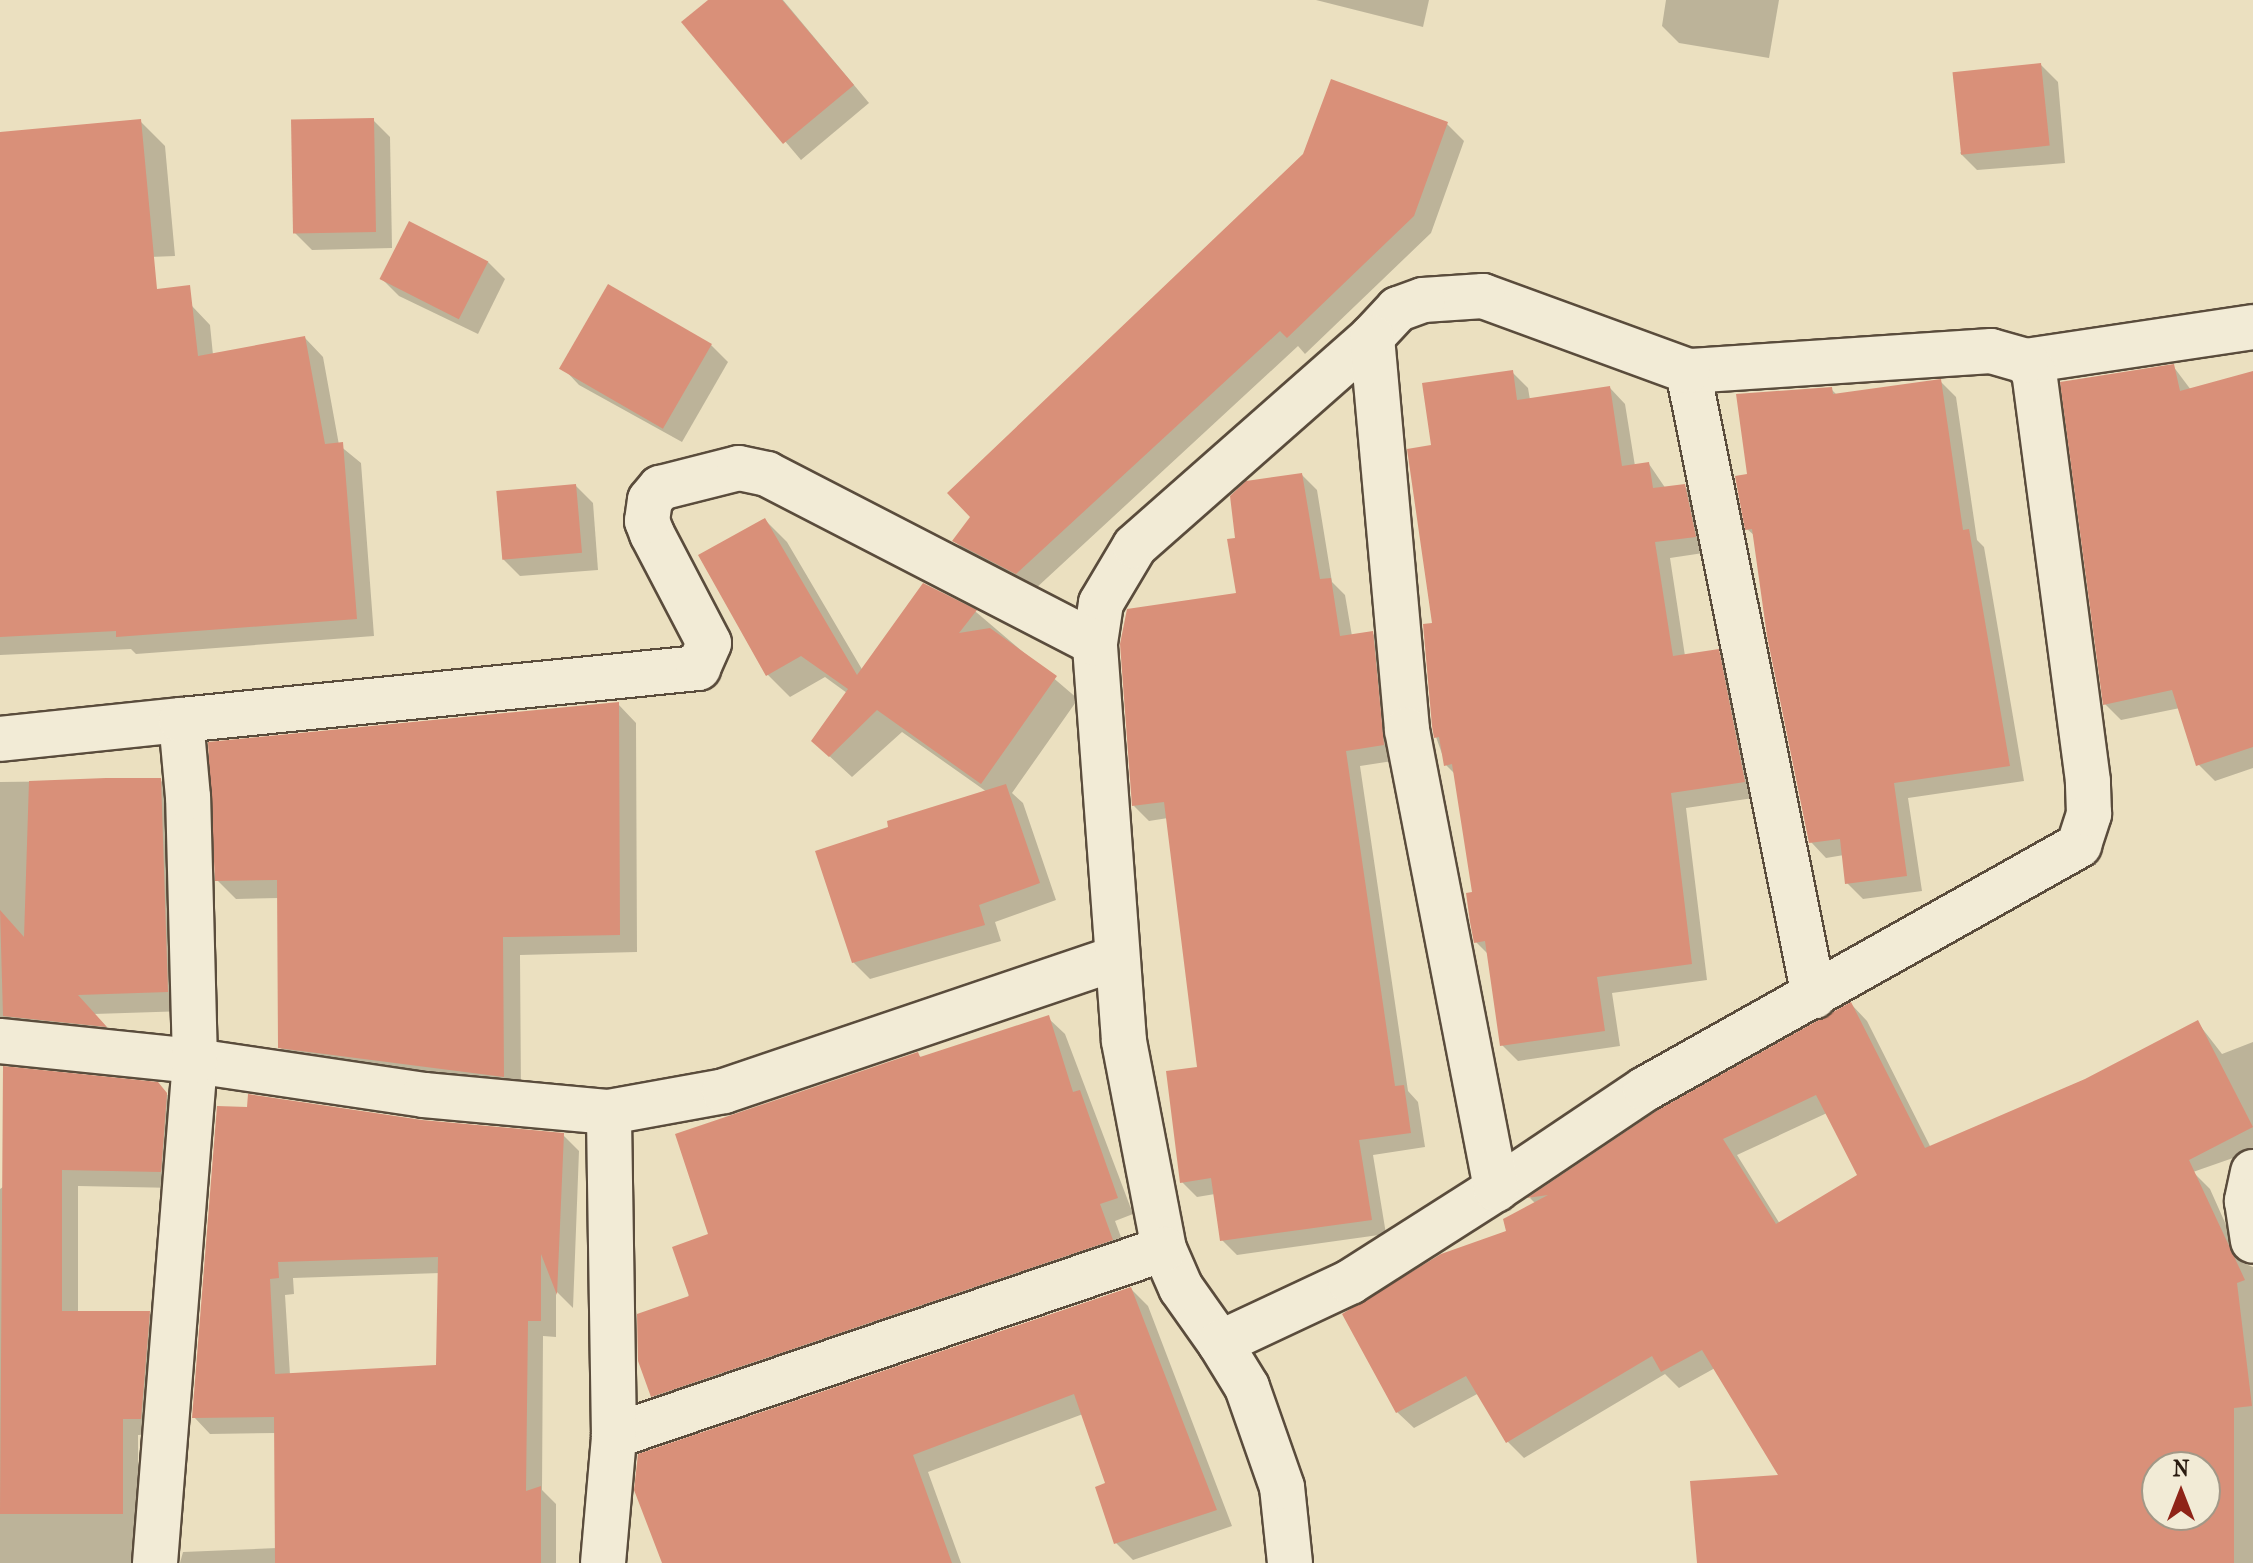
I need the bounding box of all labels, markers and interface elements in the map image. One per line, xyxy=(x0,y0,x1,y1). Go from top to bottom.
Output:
north arrow xyxy=(2141,1451,2221,1531)
text: N xyxy=(2173,1456,2189,1482)

